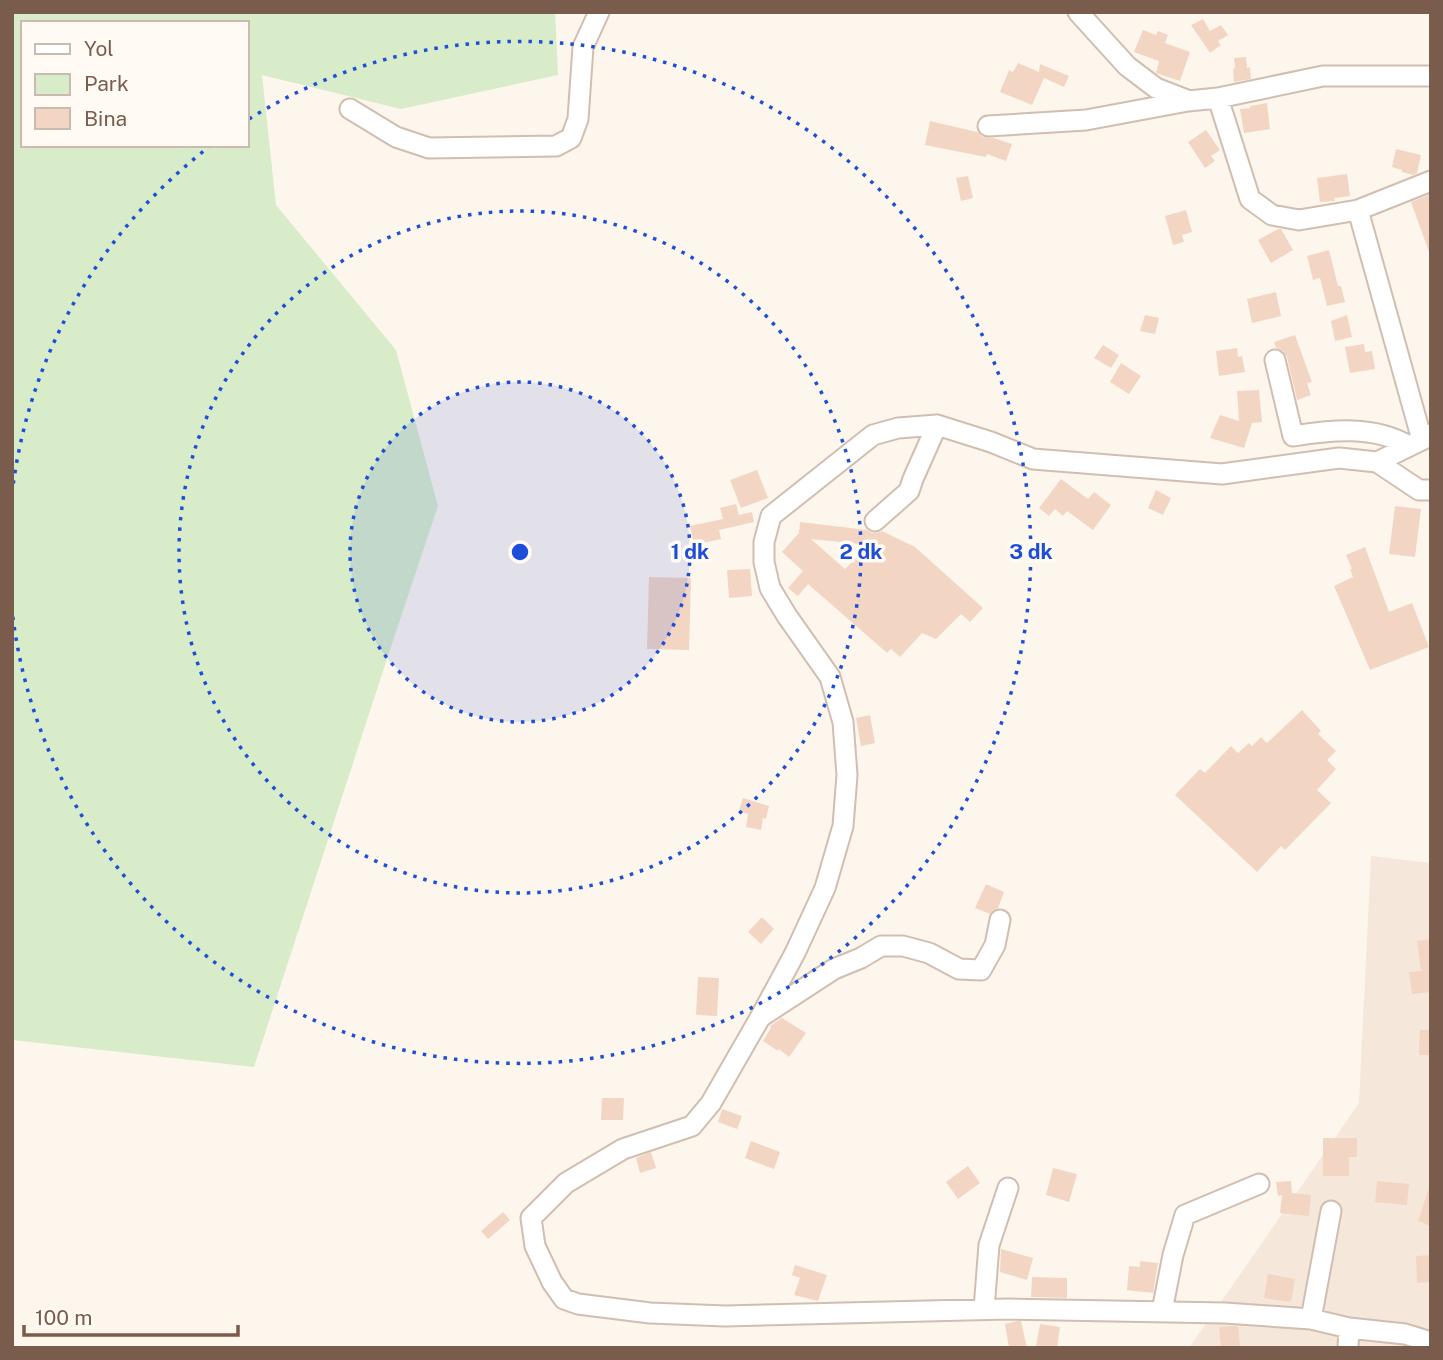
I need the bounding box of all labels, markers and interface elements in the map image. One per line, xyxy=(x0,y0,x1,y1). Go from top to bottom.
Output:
legend xyxy=(21,21,248,147)
text: Yol xyxy=(84,36,114,61)
text: Park xyxy=(84,71,129,96)
text: Bina xyxy=(84,106,127,131)
text: 1 dk xyxy=(671,539,709,564)
text: 2 dk xyxy=(840,539,882,564)
text: 3 dk xyxy=(1009,539,1053,564)
centre of rings xyxy=(508,540,532,564)
scale bar xyxy=(24,1294,238,1338)
text: 100 m xyxy=(35,1305,92,1330)

